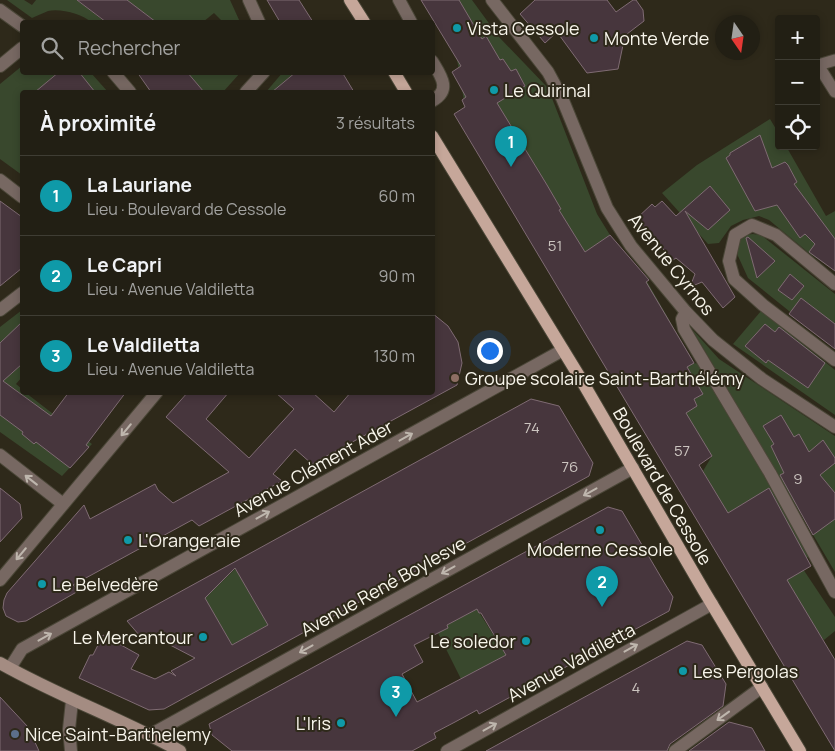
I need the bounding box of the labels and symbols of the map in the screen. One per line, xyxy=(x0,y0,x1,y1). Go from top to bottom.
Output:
north arrow xyxy=(715,15,760,60)
place label: Vista Cessole xyxy=(467,16,580,40)
marker: Vista Cessole xyxy=(451,22,463,34)
place label: Monte Verde xyxy=(604,26,709,50)
marker: Monte Verde xyxy=(588,32,600,44)
place label: Le Quirinal xyxy=(504,78,591,102)
marker: Le Quirinal xyxy=(488,84,500,96)
pin: 1 xyxy=(495,126,527,167)
street label: Avenue Cyrnos xyxy=(623,208,721,320)
house number: 51 xyxy=(548,235,562,256)
your location xyxy=(477,338,503,364)
place label: Groupe scolaire Saint-Barthélémy xyxy=(465,366,745,390)
marker: Groupe scolaire Saint-Barthélémy xyxy=(449,372,461,384)
street label: Boulevard de Cessole xyxy=(608,403,718,569)
street label: Avenue Clément Ader xyxy=(229,414,397,522)
house number: 74 xyxy=(524,417,540,438)
one-way arrow xyxy=(120,423,132,436)
one-way arrow xyxy=(398,431,412,441)
house number: 57 xyxy=(674,440,690,461)
house number: 76 xyxy=(562,456,578,477)
house number: 9 xyxy=(793,468,803,489)
one-way arrow xyxy=(25,474,38,485)
one-way arrow xyxy=(583,487,598,497)
one-way arrow xyxy=(256,510,270,520)
marker: Moderne Cessole xyxy=(594,524,606,536)
place label: L'Orangeraie xyxy=(138,528,241,552)
street label: Avenue René Boylesve xyxy=(296,531,470,641)
marker: L'Orangeraie xyxy=(122,534,134,546)
place label: Moderne Cessole xyxy=(527,537,673,561)
one-way arrow xyxy=(16,547,27,560)
one-way arrow xyxy=(441,566,456,576)
pin: 2 xyxy=(586,566,618,607)
place label: Le Belvedère xyxy=(52,572,158,596)
marker: Le Belvedère xyxy=(36,578,48,590)
street label: Avenue Valdiletta xyxy=(503,617,639,707)
place label: Le Mercantour xyxy=(72,625,194,649)
place label: Le soledor xyxy=(430,629,517,653)
one-way arrow xyxy=(37,631,51,641)
marker: Le Mercantour xyxy=(197,631,209,643)
marker: Le soledor xyxy=(520,635,532,647)
one-way arrow xyxy=(624,643,639,653)
one-way arrow xyxy=(298,644,313,654)
place label: Les Pergolas xyxy=(693,659,798,683)
marker: Les Pergolas xyxy=(677,665,689,677)
pin: 3 xyxy=(380,676,412,717)
house number: 4 xyxy=(632,677,641,698)
place label: L'Iris xyxy=(296,711,331,735)
one-way arrow xyxy=(716,711,730,721)
marker: L'Iris xyxy=(335,717,347,729)
place label: Nice Saint-Barthelemy xyxy=(25,722,211,746)
one-way arrow xyxy=(482,722,496,732)
marker: Nice Saint-Barthelemy xyxy=(9,728,21,740)

